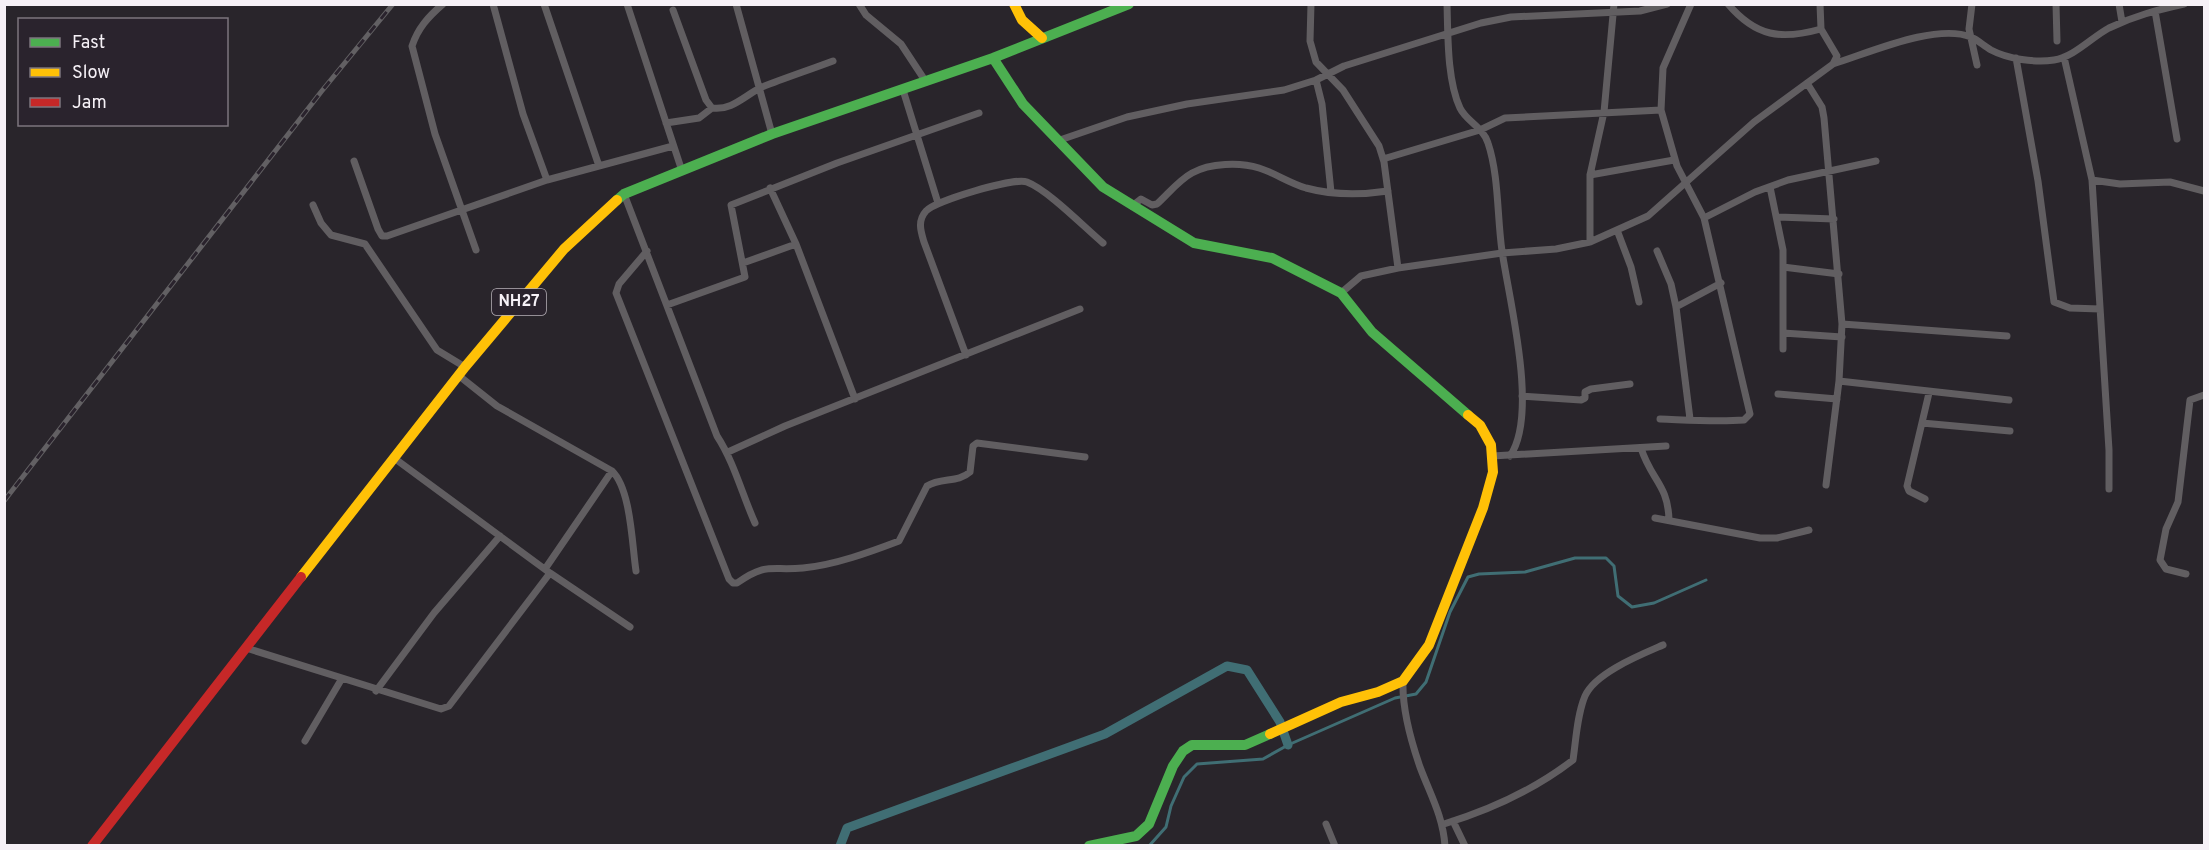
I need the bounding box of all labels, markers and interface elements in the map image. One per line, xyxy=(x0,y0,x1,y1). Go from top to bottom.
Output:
legend xyxy=(18,18,228,126)
text: Fast xyxy=(72,32,105,55)
text: Slow xyxy=(72,62,110,85)
text: Jam xyxy=(72,92,107,115)
road number: NH27 xyxy=(492,289,546,315)

